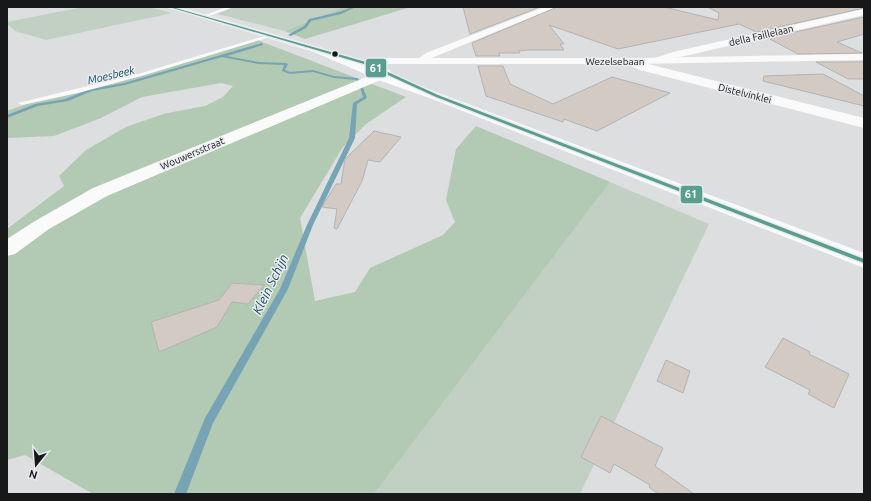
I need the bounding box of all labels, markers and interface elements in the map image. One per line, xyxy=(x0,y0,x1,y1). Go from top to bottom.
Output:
street label: della Faillelaan xyxy=(728,23,794,48)
unlabelled marker xyxy=(330,49,340,59)
street label: Wezelsebaan xyxy=(586,56,644,67)
line badge: 61 xyxy=(365,58,387,78)
text: 61 xyxy=(370,62,382,74)
water label: Moesbeek xyxy=(86,64,136,86)
street label: Distelvinklei xyxy=(717,82,773,105)
street label: Wouwersstraat xyxy=(159,135,226,172)
line badge: 61 xyxy=(680,185,703,204)
text: 61 xyxy=(685,188,697,200)
water label: Klein Schijn xyxy=(249,252,291,316)
north arrow xyxy=(16,445,56,485)
text: N xyxy=(27,468,39,482)

